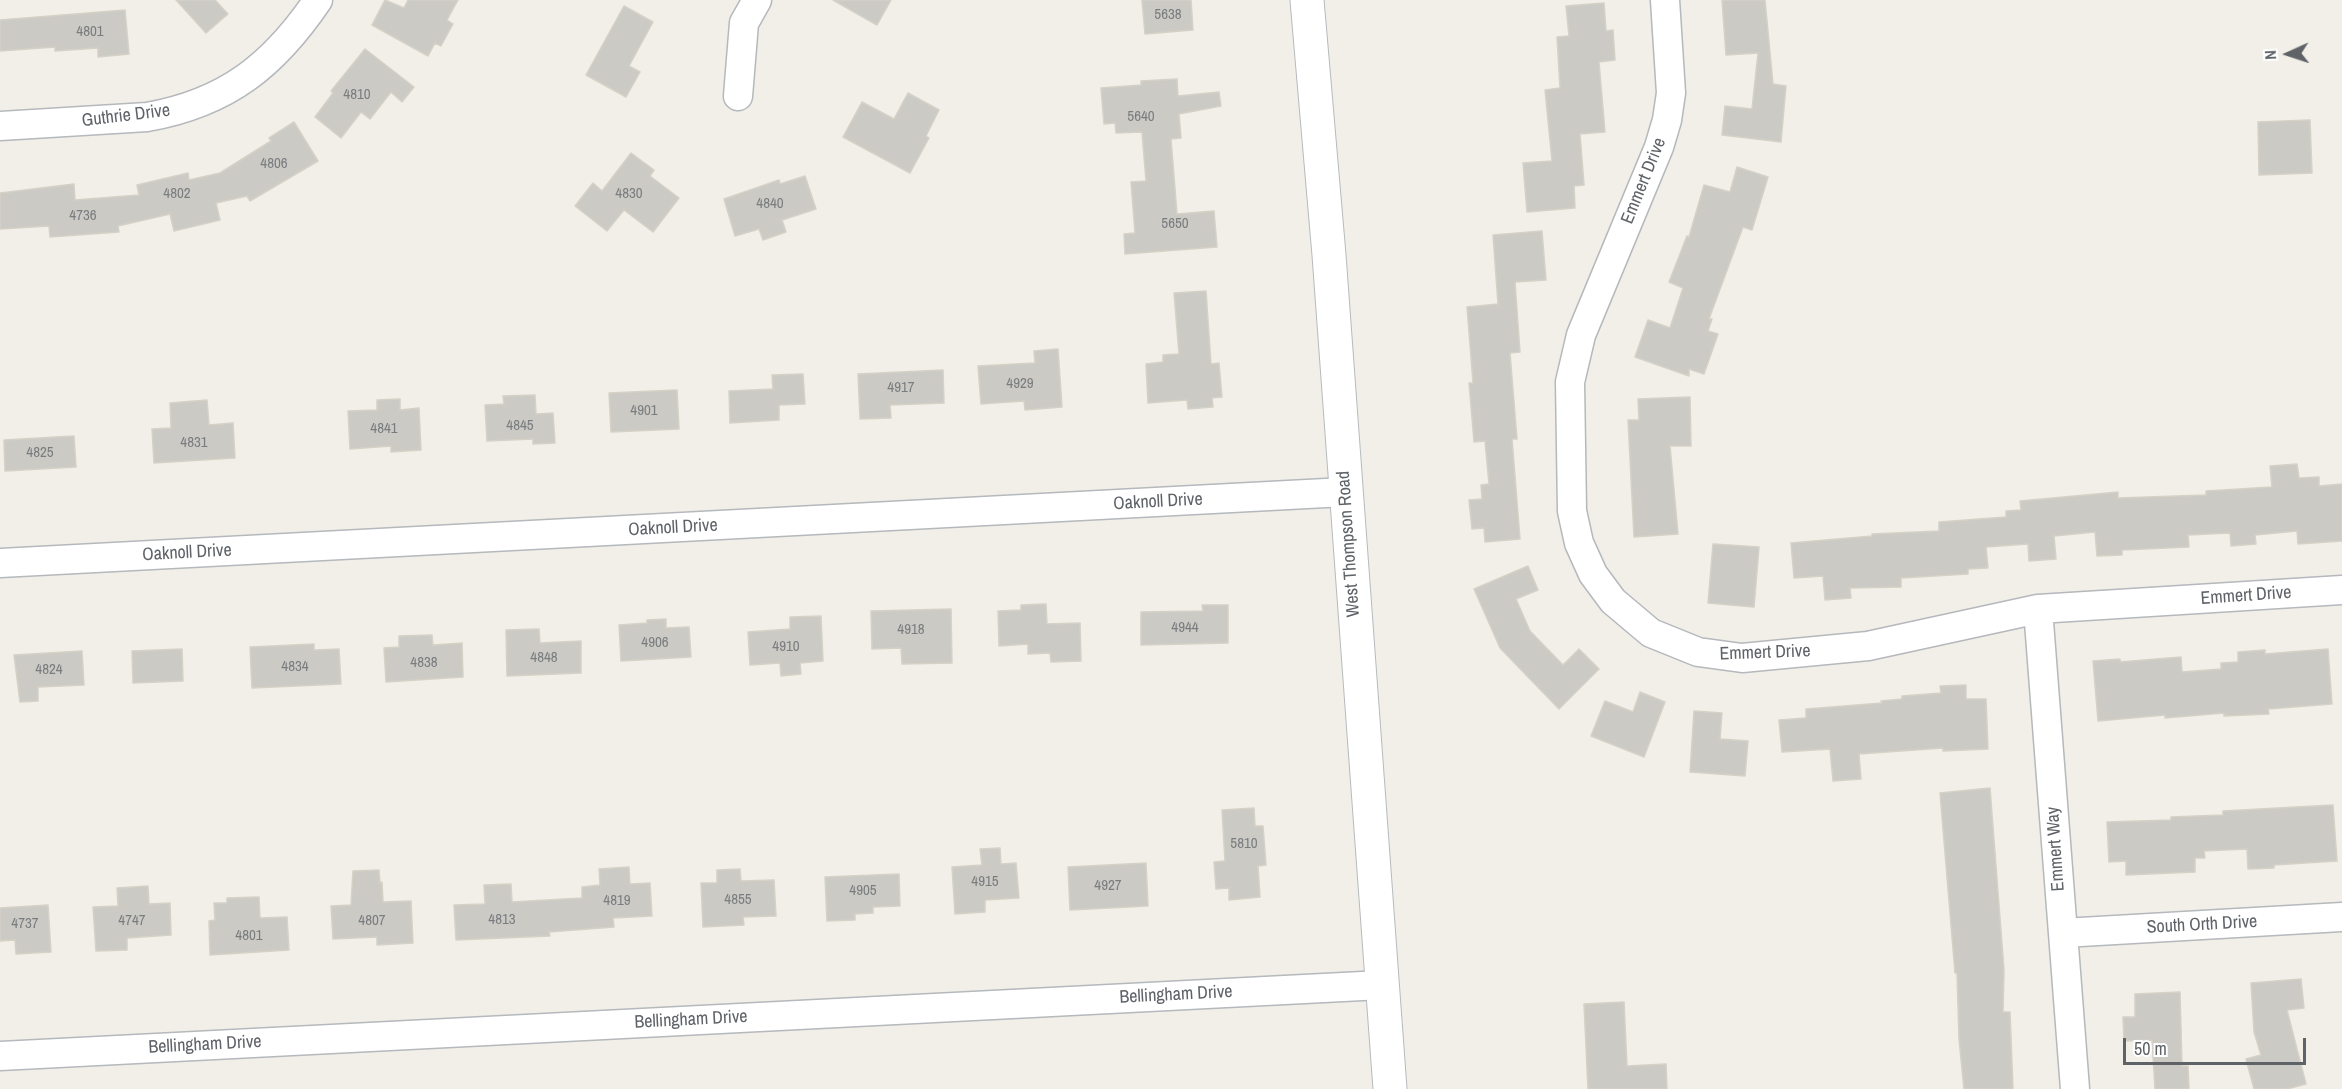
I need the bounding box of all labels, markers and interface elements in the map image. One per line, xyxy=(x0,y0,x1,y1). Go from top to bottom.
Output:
house number: 5638 xyxy=(1154,6,1182,24)
house number: 4801 xyxy=(76,23,104,41)
north arrow xyxy=(2258,24,2318,84)
text: N xyxy=(2259,50,2281,60)
house number: 4810 xyxy=(343,86,371,104)
street label: Guthrie Drive xyxy=(81,100,171,132)
house number: 5640 xyxy=(1127,108,1155,126)
street label: Emmert Drive xyxy=(1617,135,1671,227)
house number: 4806 xyxy=(260,155,288,173)
house number: 4802 xyxy=(163,185,191,203)
house number: 4830 xyxy=(615,185,643,203)
house number: 4840 xyxy=(756,195,784,213)
house number: 4736 xyxy=(69,207,97,225)
house number: 5650 xyxy=(1161,215,1189,233)
house number: 4929 xyxy=(1006,375,1034,393)
house number: 4917 xyxy=(887,379,915,397)
house number: 4901 xyxy=(630,402,658,420)
house number: 4845 xyxy=(506,417,534,435)
house number: 4841 xyxy=(370,420,398,438)
house number: 4831 xyxy=(180,434,208,452)
house number: 4825 xyxy=(26,444,54,462)
street label: West Thompson Road xyxy=(1333,470,1365,618)
street label: Oaknoll Drive xyxy=(1113,489,1203,515)
street label: Oaknoll Drive xyxy=(628,515,718,541)
street label: Oaknoll Drive xyxy=(142,540,232,566)
street label: Emmert Drive xyxy=(2200,582,2292,610)
house number: 4944 xyxy=(1171,619,1199,637)
house number: 4918 xyxy=(897,621,925,639)
house number: 4906 xyxy=(641,634,669,652)
house number: 4910 xyxy=(772,638,800,656)
street label: Emmert Drive xyxy=(1719,641,1811,665)
house number: 4848 xyxy=(530,649,558,667)
house number: 4838 xyxy=(410,654,438,672)
house number: 4834 xyxy=(281,658,309,676)
house number: 4824 xyxy=(35,661,63,679)
street label: Emmert Way xyxy=(2042,806,2070,892)
house number: 5810 xyxy=(1230,835,1258,853)
house number: 4915 xyxy=(971,873,999,891)
house number: 4927 xyxy=(1094,877,1122,895)
house number: 4905 xyxy=(849,882,877,900)
house number: 4855 xyxy=(724,891,752,909)
house number: 4819 xyxy=(603,892,631,910)
house number: 4813 xyxy=(488,911,516,929)
street label: South Orth Drive xyxy=(2146,911,2258,939)
house number: 4747 xyxy=(118,912,146,930)
house number: 4807 xyxy=(358,912,386,930)
house number: 4737 xyxy=(11,915,39,933)
house number: 4801 xyxy=(235,927,263,945)
street label: Bellingham Drive xyxy=(1119,981,1233,1009)
street label: Bellingham Drive xyxy=(634,1006,748,1034)
scale bar xyxy=(2126,1026,2309,1064)
street label: Bellingham Drive xyxy=(148,1031,262,1059)
text: 50 m xyxy=(2134,1036,2167,1061)

